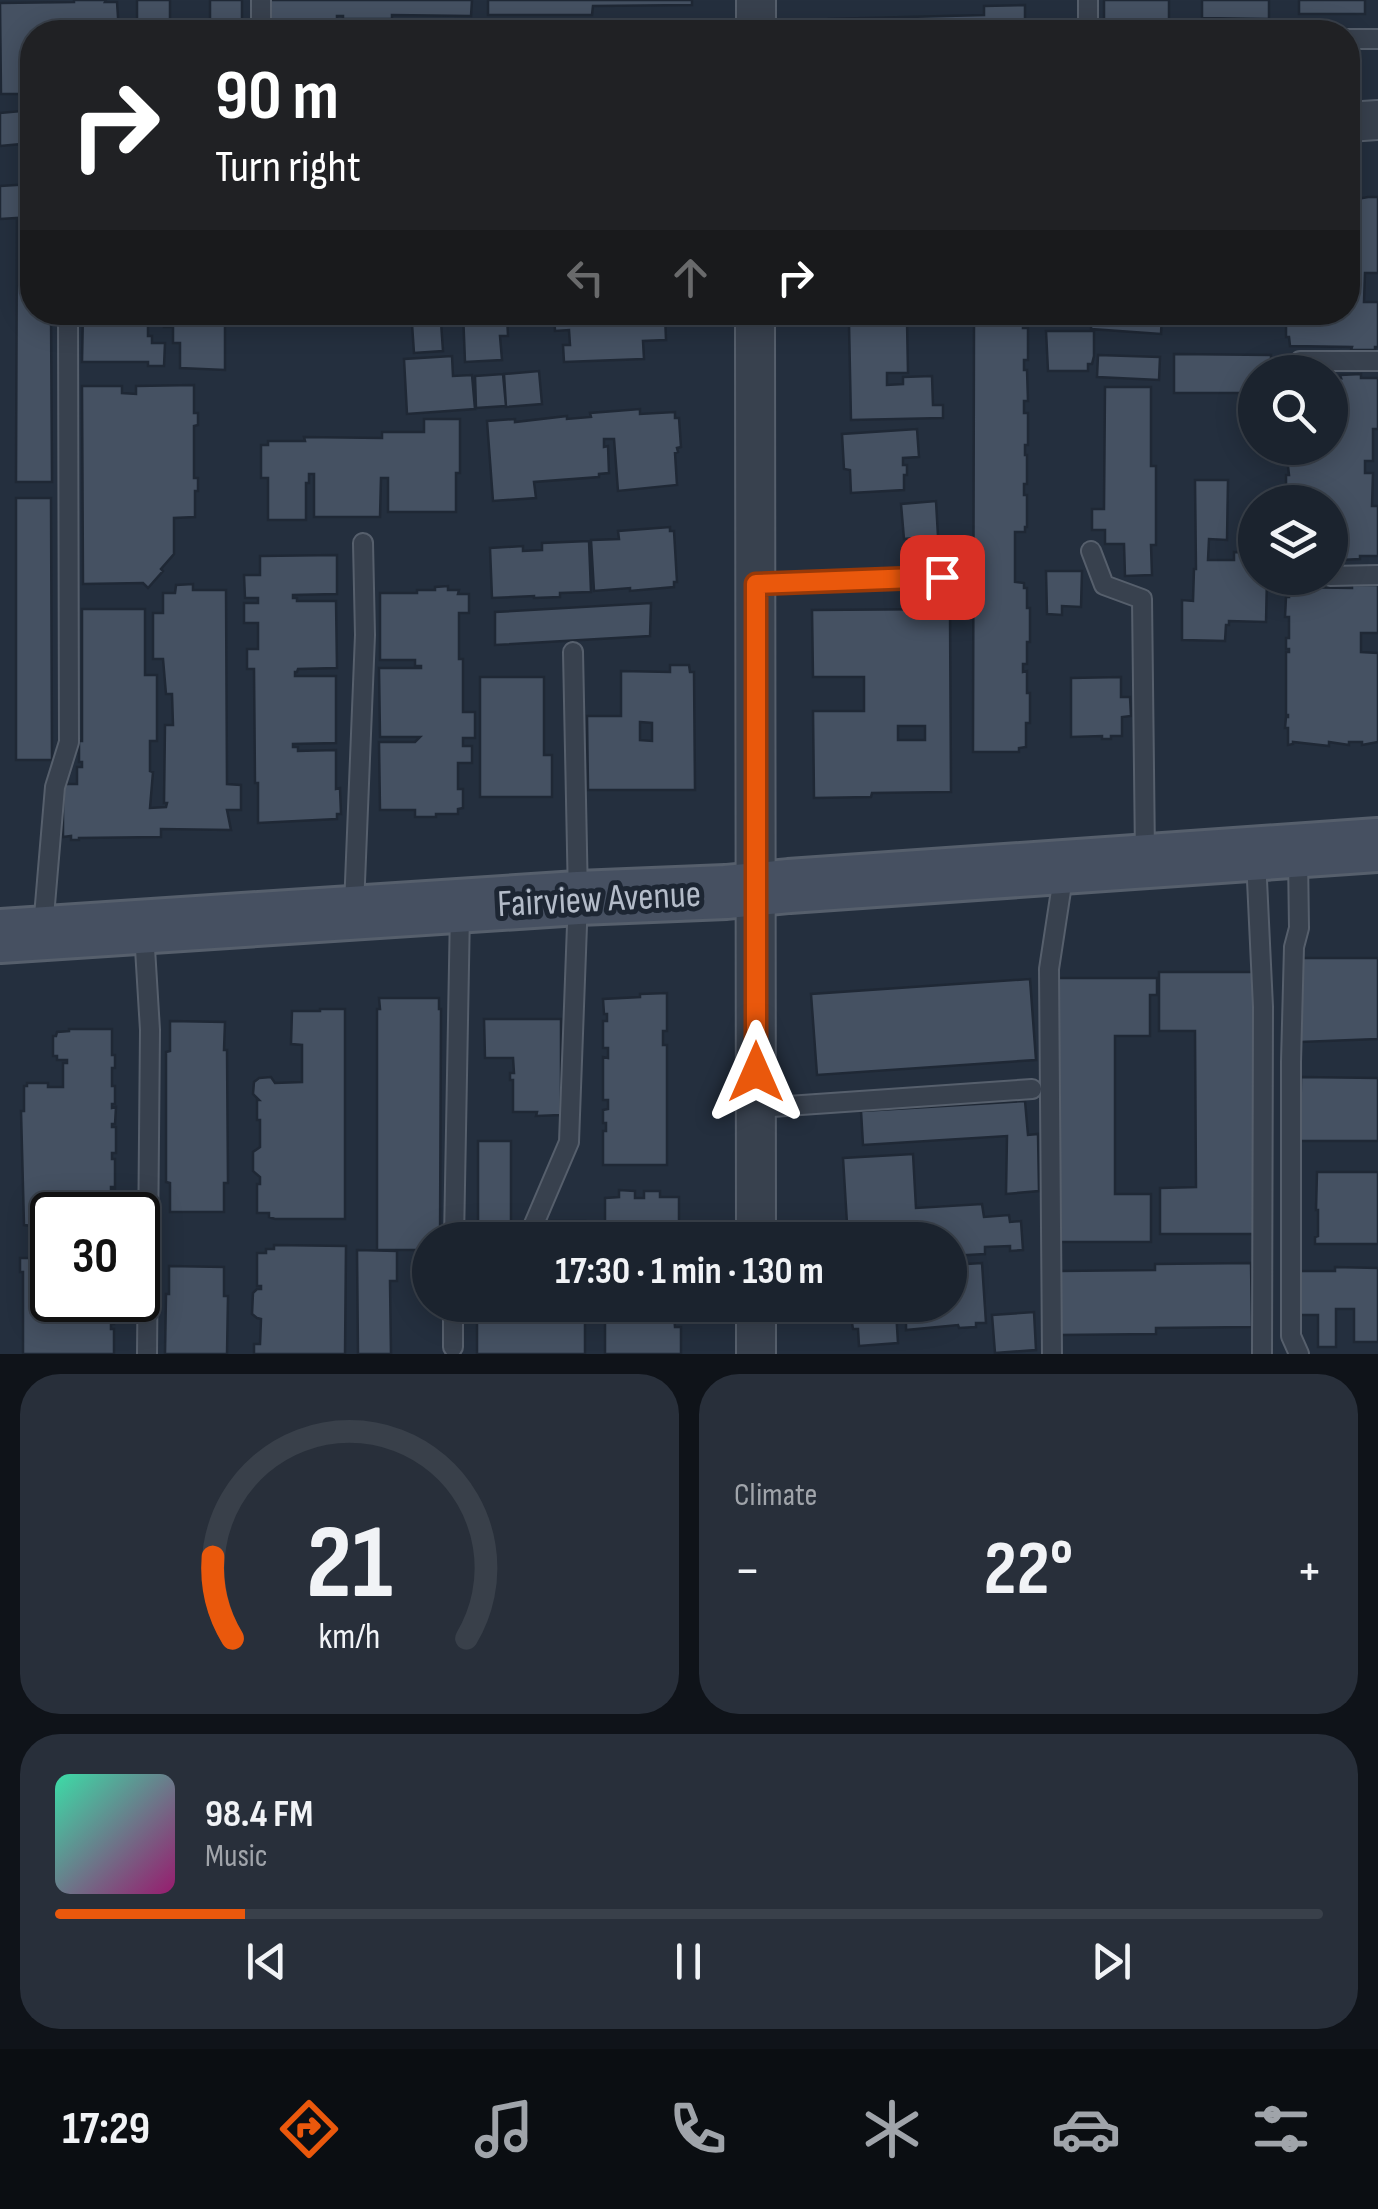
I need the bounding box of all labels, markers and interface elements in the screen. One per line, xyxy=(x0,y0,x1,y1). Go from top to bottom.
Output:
text: 90 m xyxy=(215,55,339,139)
icon: right xyxy=(50,60,180,190)
text: Turn right xyxy=(215,140,361,195)
icon: left xyxy=(558,250,613,305)
icon: ahead xyxy=(663,250,718,305)
icon: right xyxy=(768,250,823,305)
map controls xyxy=(1238,355,1348,595)
button: search xyxy=(1238,355,1348,465)
button: layers xyxy=(1238,485,1348,595)
pin xyxy=(900,535,985,620)
icon: arrive xyxy=(915,550,970,605)
street label: Fairview Avenue xyxy=(496,872,702,927)
position arrow xyxy=(704,1020,808,1124)
speed limit sign: 30 xyxy=(30,1192,160,1322)
text: 17:30 · 1 min · 130 m xyxy=(555,1249,824,1294)
text: Climate xyxy=(734,1476,817,1515)
text: 21 xyxy=(306,1502,393,1627)
text: 22° xyxy=(984,1525,1073,1616)
text: − xyxy=(734,1538,761,1605)
text: + xyxy=(1296,1538,1323,1605)
text: km/h xyxy=(319,1616,380,1659)
text: 98.4 FM xyxy=(205,1792,313,1837)
text: Music xyxy=(205,1837,268,1876)
icon: previous xyxy=(239,1934,294,1989)
icon: pause xyxy=(661,1934,716,1989)
icon: next xyxy=(1084,1934,1139,1989)
icon: directions xyxy=(274,2094,344,2164)
icon: music xyxy=(469,2094,539,2164)
icon: phone xyxy=(663,2094,733,2164)
icon: climate xyxy=(857,2094,927,2164)
icon: car xyxy=(1051,2094,1121,2164)
icon: filters xyxy=(1246,2094,1316,2164)
text: 17:29 xyxy=(62,2102,150,2157)

